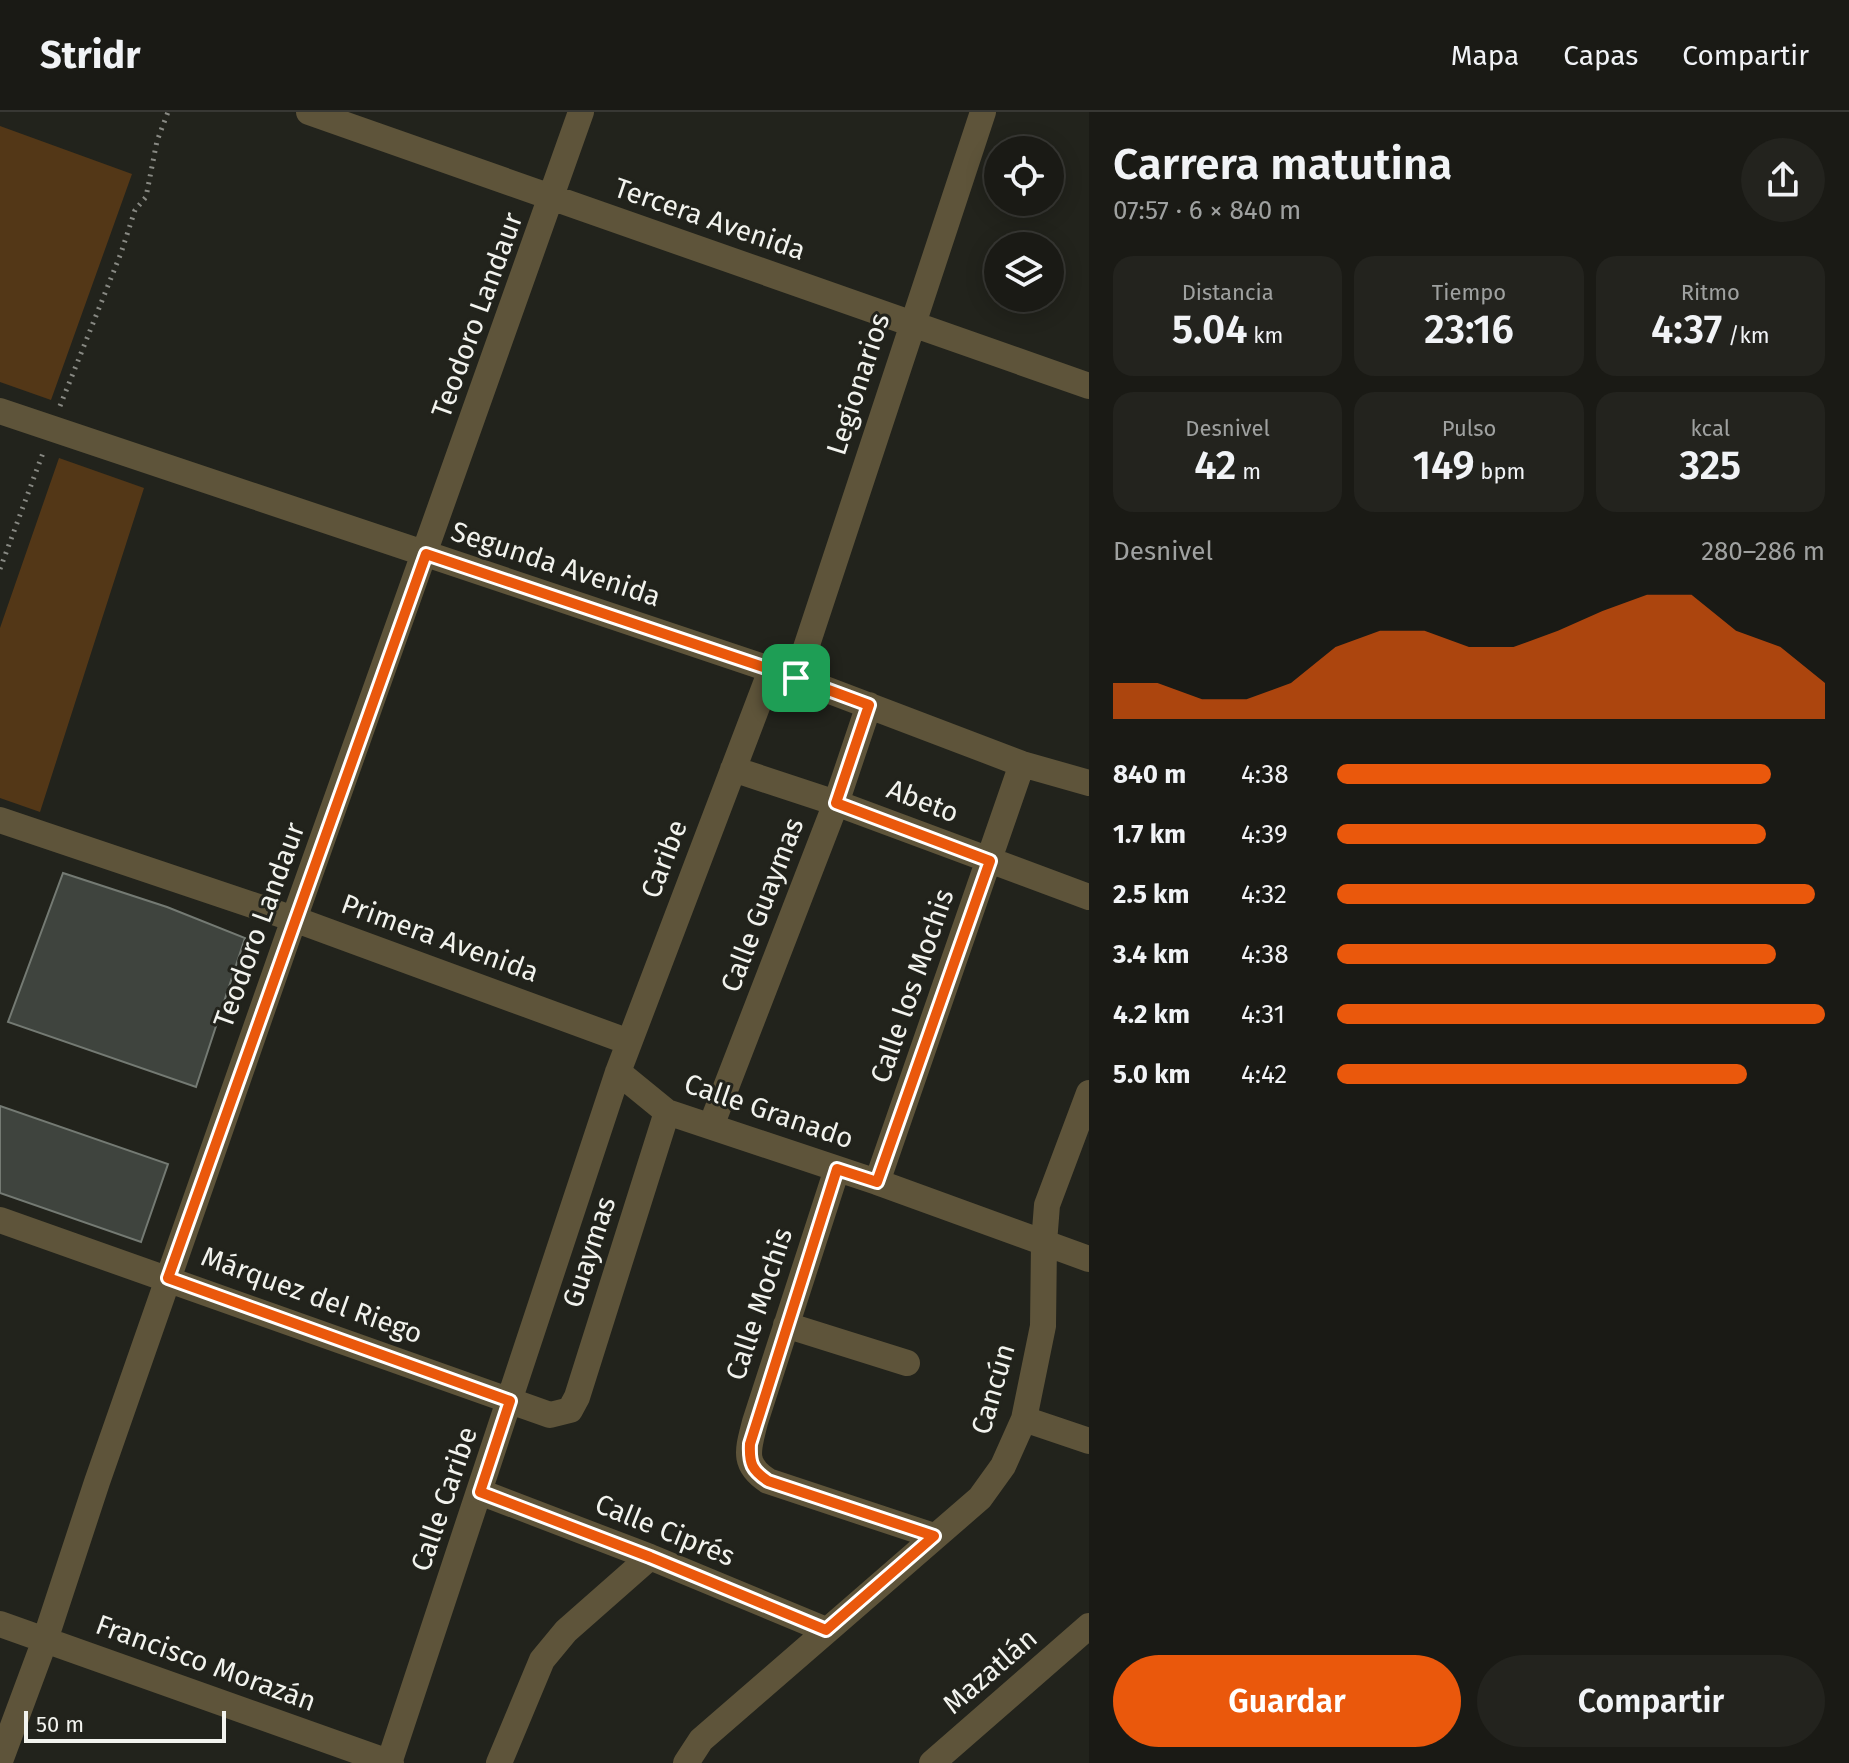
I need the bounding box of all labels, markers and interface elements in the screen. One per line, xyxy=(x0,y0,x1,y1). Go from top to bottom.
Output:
text: Stridr xyxy=(40,32,140,78)
text: Mapa xyxy=(1451,39,1519,72)
text: Capas xyxy=(1563,39,1638,72)
text: Compartir xyxy=(1682,39,1809,72)
map controls xyxy=(984,136,1064,312)
button: locate xyxy=(984,136,1064,216)
text: Carrera matutina xyxy=(1113,138,1452,191)
button: share xyxy=(1741,138,1825,222)
street label: Tercera Avenida xyxy=(610,171,810,267)
text: 07:57 · 6 × 840 m xyxy=(1113,195,1301,226)
street label: Teodoro Landaur xyxy=(425,208,529,422)
button: layers xyxy=(984,232,1064,312)
text: Distancia xyxy=(1182,279,1274,306)
text: Tiempo xyxy=(1432,279,1506,306)
text: Ritmo xyxy=(1681,279,1740,306)
text: 5.04 xyxy=(1172,306,1247,354)
text: 23:16 xyxy=(1424,306,1514,354)
text: 4:37 xyxy=(1651,306,1722,354)
street label: Legionarios xyxy=(820,309,896,459)
text: km xyxy=(1247,322,1283,349)
text: /km xyxy=(1722,322,1770,349)
text: Desnivel xyxy=(1185,415,1270,442)
text: Pulso xyxy=(1442,415,1496,442)
text: kcal xyxy=(1691,415,1730,442)
text: 42 xyxy=(1194,442,1236,490)
text: 149 xyxy=(1413,442,1474,490)
text: 325 xyxy=(1679,442,1741,490)
text: m xyxy=(1236,458,1261,485)
text: bpm xyxy=(1474,458,1525,485)
street label: Segunda Avenida xyxy=(447,515,665,613)
text: Desnivel xyxy=(1113,536,1213,567)
text: 280–286 m xyxy=(1701,536,1825,567)
pin xyxy=(762,644,830,712)
icon: arrive xyxy=(774,656,818,700)
text: 840 m xyxy=(1113,759,1186,790)
text: 4:38 xyxy=(1241,759,1289,790)
street label: Abeto xyxy=(883,772,963,830)
street label: Calle Guaymas xyxy=(714,813,810,997)
street label: Caribe xyxy=(634,815,694,903)
street label: Teodoro Landaur xyxy=(207,818,311,1032)
text: 1.7 km xyxy=(1113,819,1186,850)
text: 4:39 xyxy=(1241,819,1288,850)
text: 2.5 km xyxy=(1113,879,1189,910)
text: 4:32 xyxy=(1241,879,1287,910)
street label: Calle los Mochis xyxy=(863,885,961,1087)
street label: Primera Avenida xyxy=(337,887,543,989)
text: 3.4 km xyxy=(1113,939,1189,970)
text: 4:38 xyxy=(1241,939,1289,970)
text: 4.2 km xyxy=(1113,999,1190,1030)
text: 4:31 xyxy=(1241,999,1285,1030)
text: 5.0 km xyxy=(1113,1059,1191,1090)
text: 4:42 xyxy=(1241,1059,1287,1090)
street label: Calle Granado xyxy=(680,1067,858,1155)
street label: Guaymas xyxy=(556,1192,622,1312)
street label: Calle Mochis xyxy=(719,1224,799,1384)
street label: Márquez del Riego xyxy=(197,1240,427,1350)
street label: Cancún xyxy=(964,1340,1022,1438)
street label: Calle Caribe xyxy=(404,1422,484,1576)
street label: Calle Ciprés xyxy=(590,1487,740,1573)
street label: Francisco Morazán xyxy=(91,1608,321,1718)
street label: Mazatlán xyxy=(936,1621,1044,1721)
button: Guardar xyxy=(1113,1655,1461,1747)
button: Compartir xyxy=(1477,1655,1825,1747)
scale bar xyxy=(24,1707,226,1743)
text: 50 m xyxy=(36,1711,84,1738)

